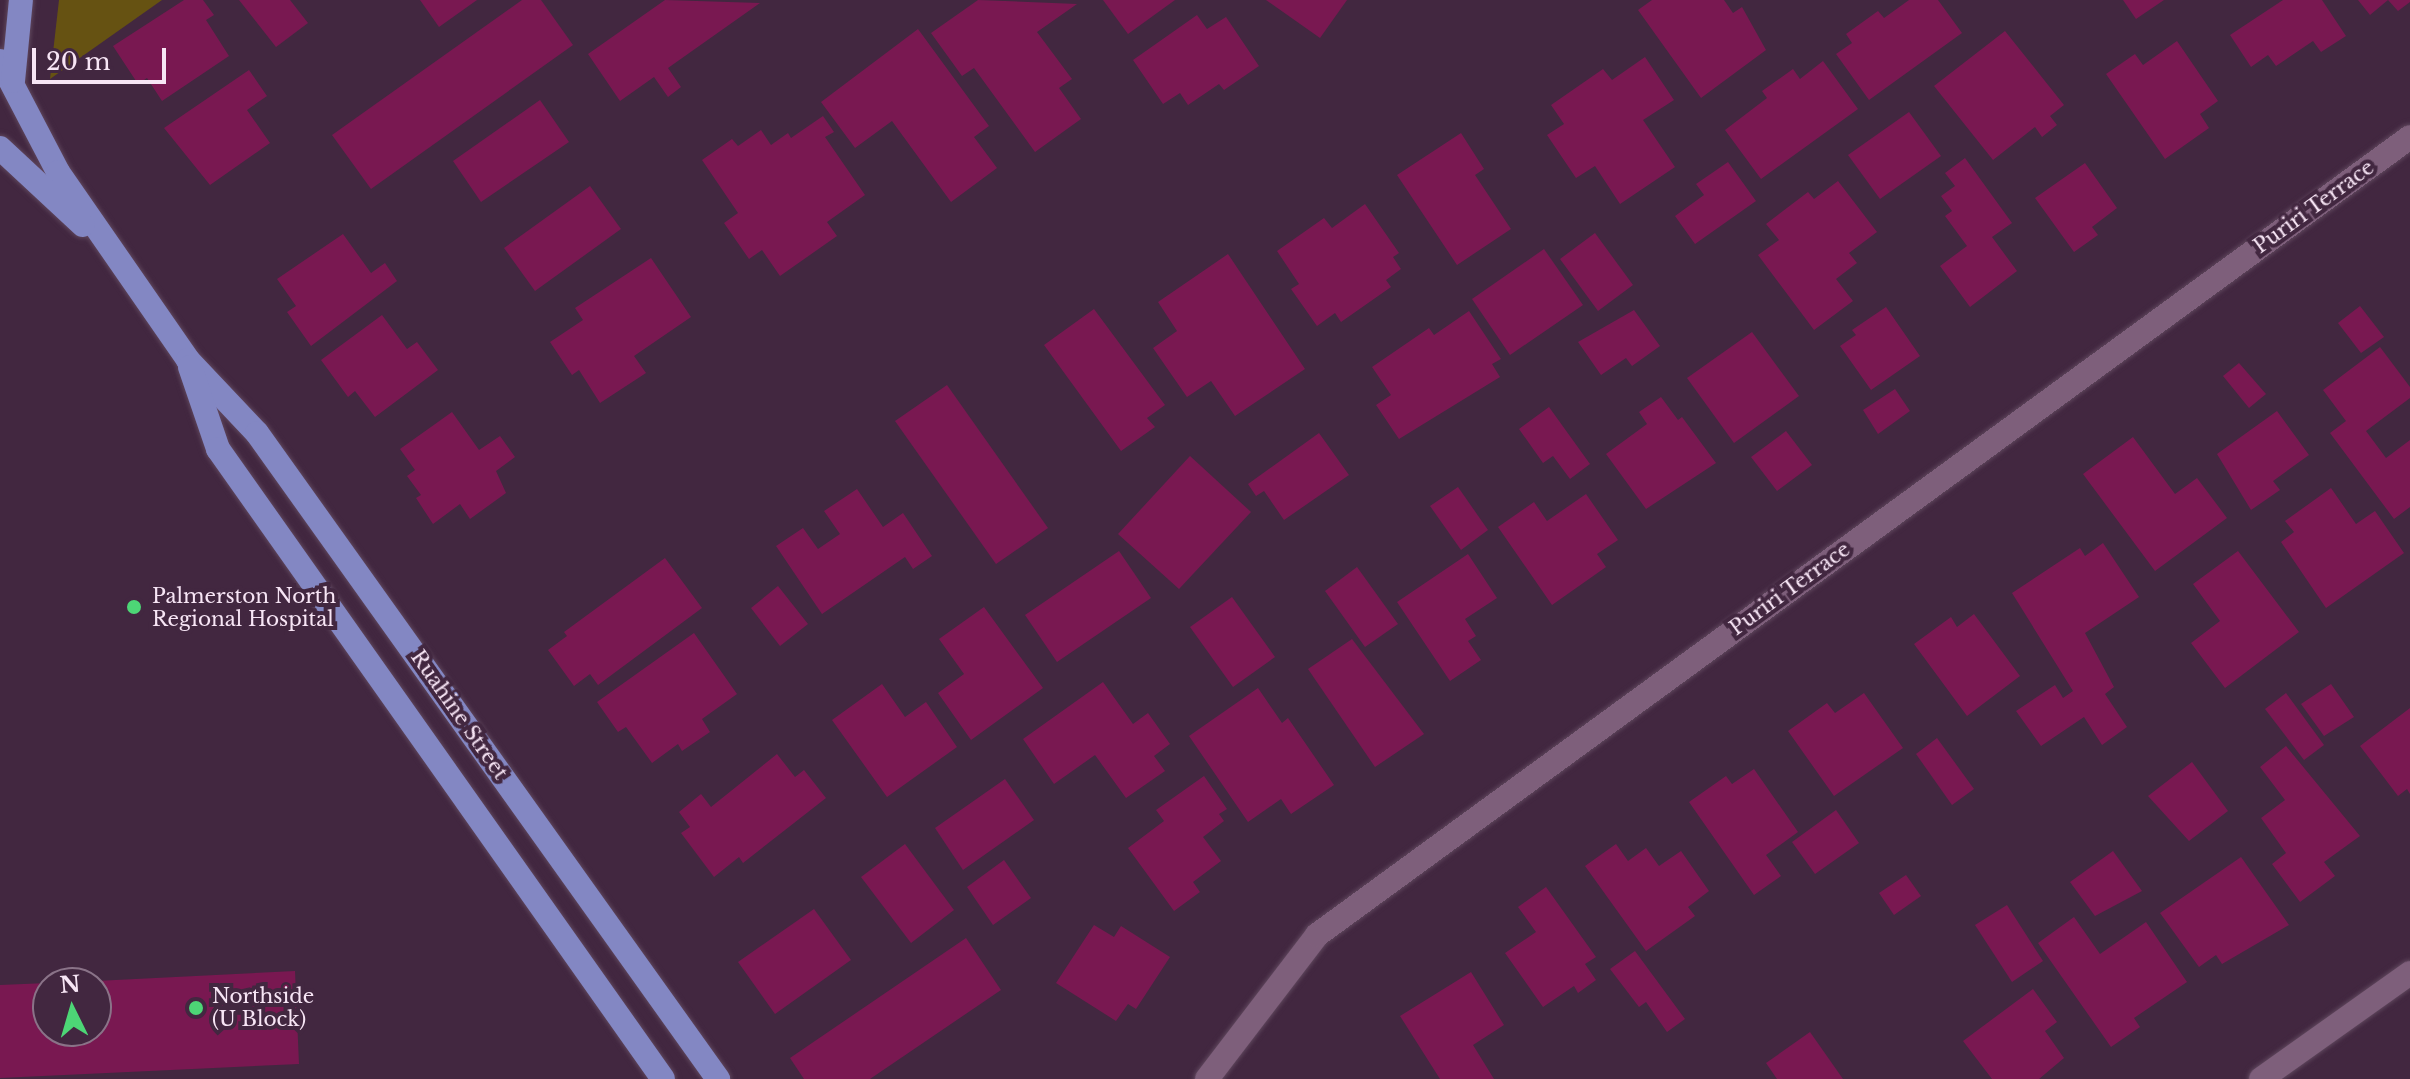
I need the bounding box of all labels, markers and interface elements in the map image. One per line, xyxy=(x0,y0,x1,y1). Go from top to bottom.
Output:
scale bar xyxy=(36,32,170,82)
text: 20 m xyxy=(46,47,111,76)
street label: Puriri Terrace xyxy=(2249,155,2379,259)
street label: Puriri Terrace xyxy=(1725,537,1855,641)
place label: Palmerston North Regional Hospital xyxy=(152,584,336,631)
marker: Palmerston North Regional Hospital xyxy=(123,596,145,618)
street label: Ruahine Street xyxy=(406,646,512,784)
north arrow xyxy=(32,967,112,1047)
text: N xyxy=(59,970,82,999)
place label: Northside (U Block) xyxy=(212,984,314,1031)
marker: Northside (U Block) xyxy=(187,999,205,1017)

